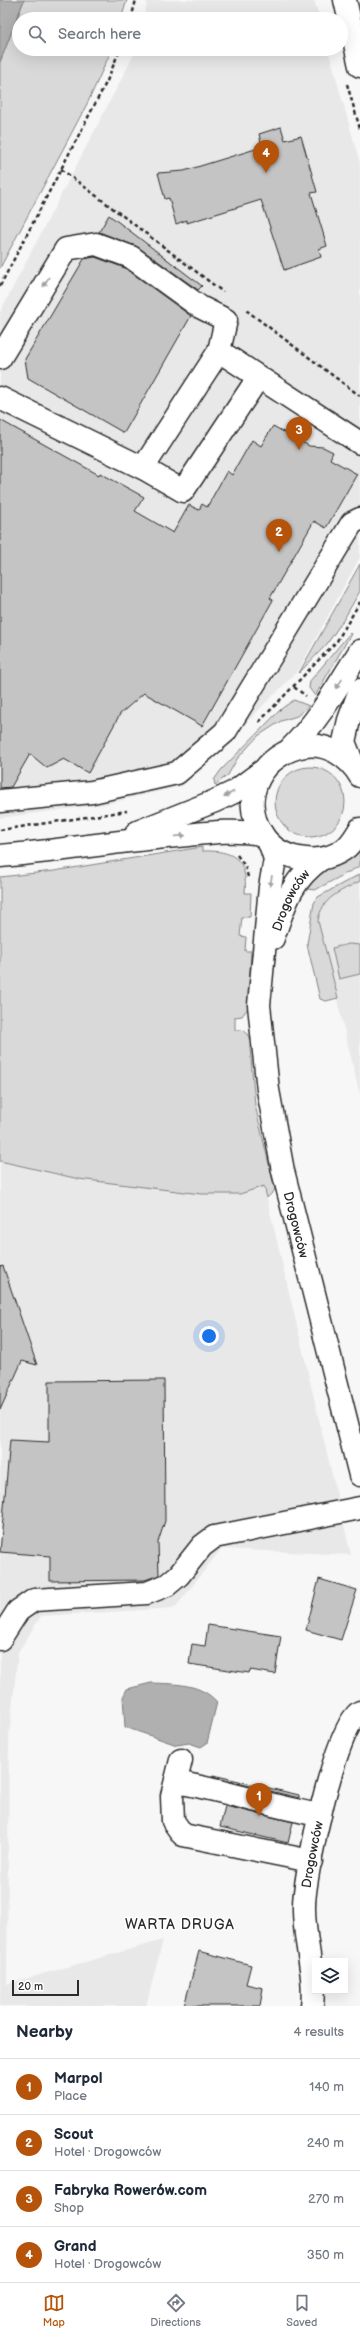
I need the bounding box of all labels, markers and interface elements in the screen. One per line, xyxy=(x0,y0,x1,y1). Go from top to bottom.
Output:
search box xyxy=(12,12,348,56)
icon: search xyxy=(26,23,48,45)
text: Search here xyxy=(58,25,141,44)
pin: 4 xyxy=(253,140,279,173)
one-way arrow xyxy=(42,276,49,288)
pin: 3 xyxy=(286,417,312,450)
pin: 2 xyxy=(266,519,292,552)
one-way arrow xyxy=(335,679,343,689)
one-way arrow xyxy=(223,791,235,797)
one-way arrow xyxy=(174,832,186,839)
street label: Drogowców xyxy=(269,866,314,933)
one-way arrow xyxy=(268,875,274,888)
street label: Drogowców xyxy=(280,1190,312,1260)
your location xyxy=(199,1326,219,1346)
pin: 1 xyxy=(246,1783,272,1816)
street label: Drogowców xyxy=(299,1819,327,1889)
district label: WARTA DRUGA xyxy=(125,1916,235,1933)
map controls xyxy=(312,1958,348,1994)
button: layers xyxy=(312,1958,348,1994)
scale bar xyxy=(12,1978,79,1997)
text: 20 m xyxy=(18,1980,43,1993)
text: Nearby xyxy=(16,2022,73,2042)
text: 4 results xyxy=(294,2024,344,2040)
text: Marpol xyxy=(54,2069,102,2088)
text: 1 xyxy=(26,2079,32,2095)
text: 140 m xyxy=(309,2079,344,2095)
text: Place xyxy=(54,2088,87,2104)
text: Scout xyxy=(54,2125,93,2144)
text: 2 xyxy=(25,2135,33,2151)
text: 240 m xyxy=(307,2135,344,2151)
text: Hotel · Drogowców xyxy=(54,2144,161,2160)
text: Fabryka Rowerów.com xyxy=(54,2181,207,2200)
text: 3 xyxy=(25,2191,33,2207)
text: 270 m xyxy=(308,2191,344,2207)
text: Shop xyxy=(54,2200,84,2216)
text: Grand xyxy=(54,2237,96,2256)
text: 4 xyxy=(25,2247,33,2263)
text: 350 m xyxy=(307,2247,344,2263)
text: Hotel · Drogowców xyxy=(54,2256,161,2272)
tab: Map xyxy=(43,2292,65,2329)
tab: Directions xyxy=(150,2292,201,2329)
tab: Saved xyxy=(286,2292,317,2329)

